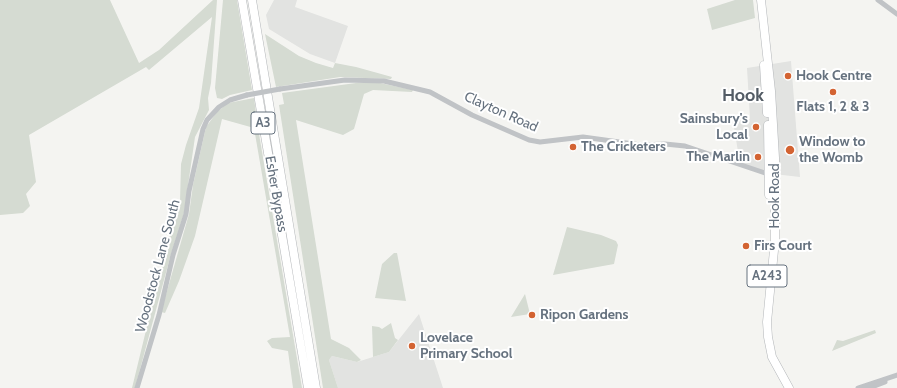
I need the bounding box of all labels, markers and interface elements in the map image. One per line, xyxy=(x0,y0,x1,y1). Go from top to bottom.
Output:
place label: Hook Centre xyxy=(796,68,872,84)
marker: Hook Centre xyxy=(783,71,793,81)
district label: Hook xyxy=(722,85,764,107)
marker: Flats 1, 2 & 3 xyxy=(828,87,838,97)
street label: Clayton Road xyxy=(461,88,541,136)
place label: Flats 1, 2 & 3 xyxy=(796,99,870,115)
place label: Sainsbury's Local xyxy=(680,111,748,144)
road number: A3 xyxy=(251,112,275,134)
marker: Sainsbury's Local xyxy=(751,122,761,132)
place label: Window to the Womb xyxy=(799,134,865,166)
place label: The Cricketers xyxy=(581,139,666,155)
marker: The Cricketers xyxy=(568,142,578,152)
marker: Window to the Womb xyxy=(784,144,796,156)
place label: The Marlin xyxy=(686,149,750,165)
marker: The Marlin xyxy=(753,152,763,162)
street label: Esher Bypass xyxy=(261,155,291,233)
street label: Hook Road xyxy=(767,164,783,228)
street label: Woodstock Lane South xyxy=(132,198,184,334)
place label: Firs Court xyxy=(754,238,812,254)
marker: Firs Court xyxy=(741,241,751,251)
road number: A243 xyxy=(747,265,787,287)
place label: Ripon Gardens xyxy=(540,307,629,323)
marker: Ripon Gardens xyxy=(527,310,537,320)
place label: Lovelace Primary School xyxy=(420,330,512,362)
marker: Lovelace Primary School xyxy=(407,341,417,351)

